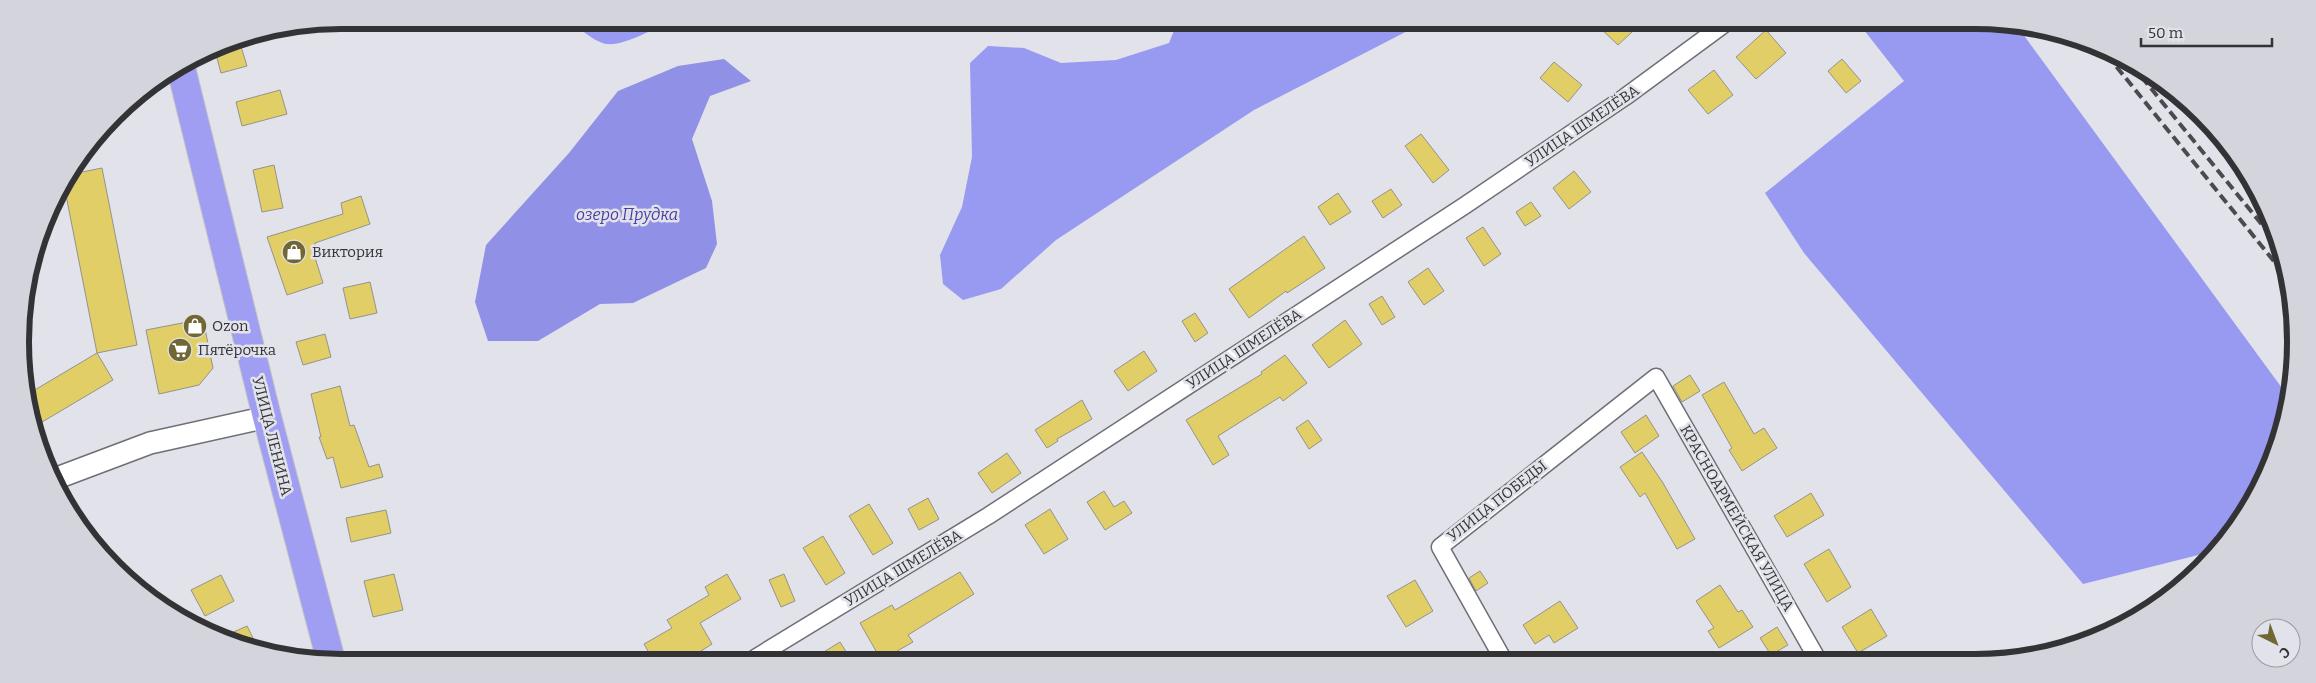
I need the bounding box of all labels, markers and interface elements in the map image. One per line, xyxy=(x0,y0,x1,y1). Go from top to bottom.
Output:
scale bar xyxy=(2141,15,2272,47)
text: 50 m xyxy=(2148,24,2184,42)
street label: УЛИЦА ШМЕЛЁВА xyxy=(1522,81,1643,171)
water label: озеро Прудка xyxy=(576,205,678,224)
shop icon: Виктория xyxy=(281,239,307,265)
place label: Виктория xyxy=(312,243,383,261)
street label: УЛИЦА ШМЕЛЁВА xyxy=(1183,305,1305,393)
shop icon: Ozon xyxy=(182,313,208,339)
place label: Ozon xyxy=(212,317,249,335)
supermarket icon: Пятёрочка xyxy=(167,337,193,363)
place label: Пятёрочка xyxy=(198,341,276,359)
street label: УЛИЦА ЛЕНИНА xyxy=(248,374,296,498)
street label: КРАСНОАРМЕЙСКАЯ УЛИЦА xyxy=(1676,422,1798,614)
street label: УЛИЦА ПОБЕДЫ xyxy=(1444,457,1550,545)
street label: УЛИЦА ШМЕЛЁВА xyxy=(841,526,965,610)
north arrow xyxy=(2251,618,2301,668)
text: С xyxy=(2275,643,2293,662)

